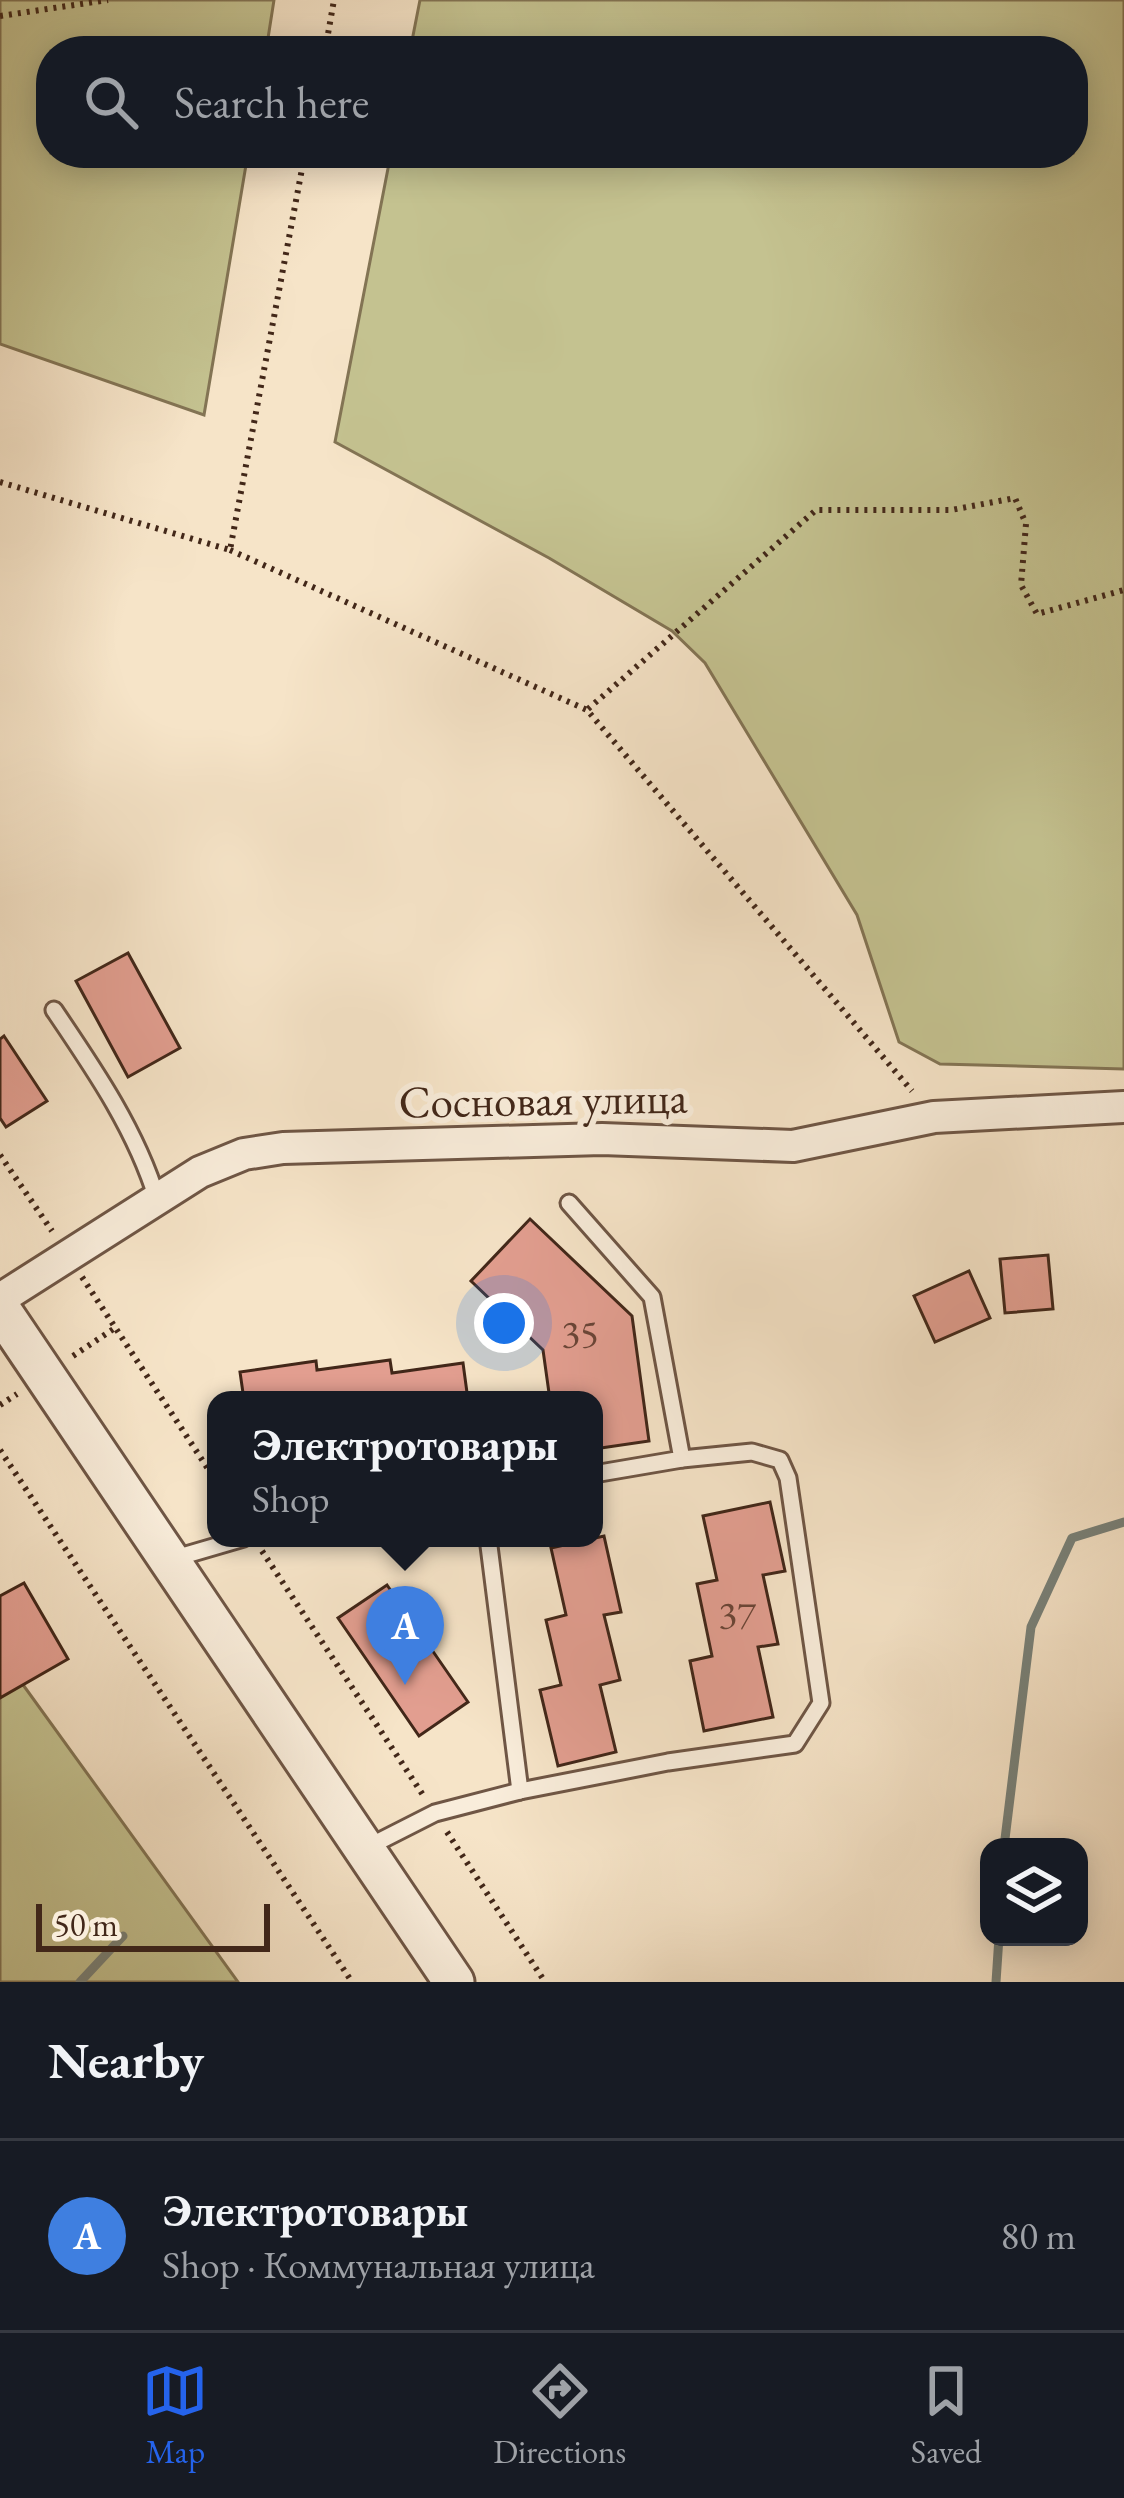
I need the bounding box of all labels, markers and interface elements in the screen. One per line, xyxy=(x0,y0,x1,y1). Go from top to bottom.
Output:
search box xyxy=(36,36,1088,168)
icon: search xyxy=(78,69,144,135)
text: Search here xyxy=(174,73,369,131)
street label: Сосновая улица xyxy=(398,1067,688,1131)
your location xyxy=(474,1293,534,1353)
house number: 35 xyxy=(561,1308,599,1359)
popup xyxy=(207,1391,603,1547)
text: Электротовары xyxy=(252,1415,558,1473)
text: Shop xyxy=(252,1473,330,1524)
pin: A xyxy=(366,1586,444,1685)
house number: 37 xyxy=(718,1589,756,1640)
map controls xyxy=(980,1838,1088,1946)
button: layers xyxy=(980,1838,1088,1946)
scale bar xyxy=(36,1898,270,1951)
text: 50 m xyxy=(54,1903,118,1946)
text: Nearby xyxy=(48,2027,204,2093)
text: Электротовары xyxy=(162,2181,468,2239)
text: A xyxy=(73,2210,101,2261)
text: 80 m xyxy=(1000,2210,1076,2261)
text: Shop · Коммунальная улица xyxy=(162,2239,595,2290)
tab: Map xyxy=(142,2358,208,2473)
tab: Directions xyxy=(493,2358,626,2473)
tab: Saved xyxy=(911,2358,982,2473)

